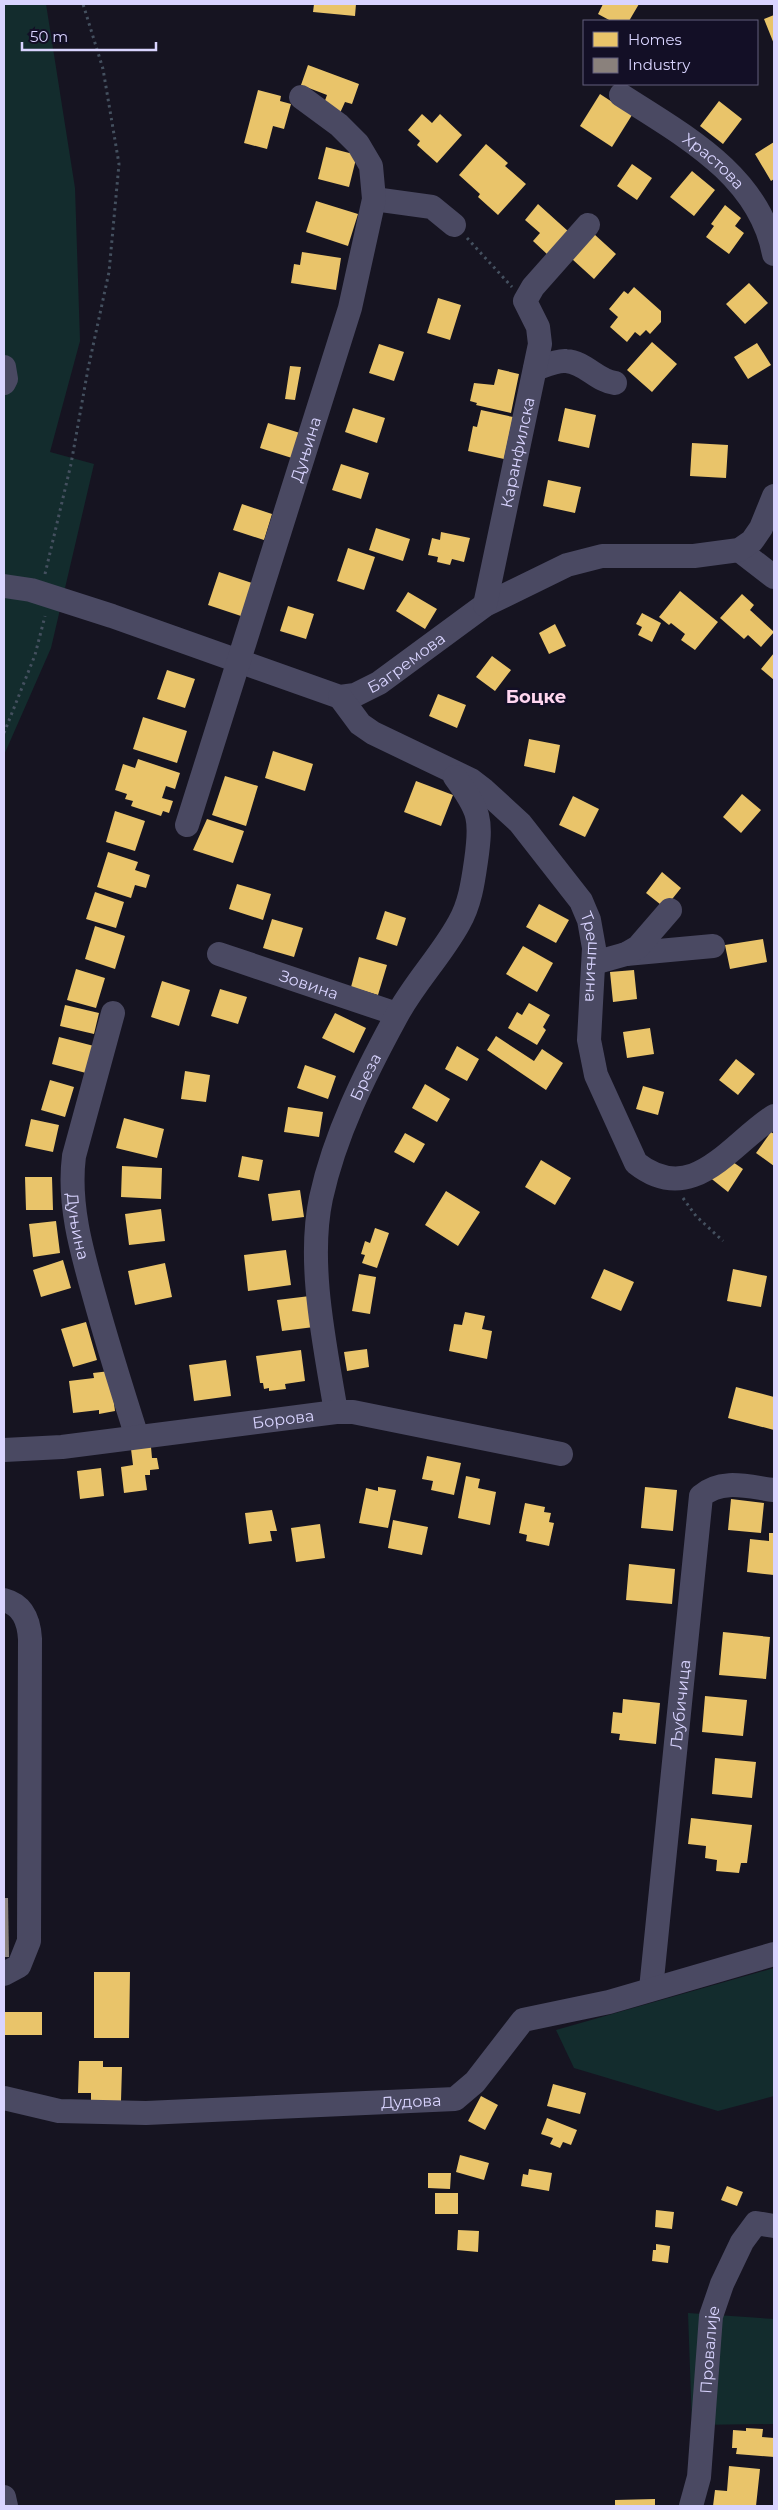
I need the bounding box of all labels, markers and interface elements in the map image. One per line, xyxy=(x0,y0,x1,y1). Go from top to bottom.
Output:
scale bar xyxy=(22,20,156,52)
legend xyxy=(583,20,758,85)
text: 50 m xyxy=(30,27,68,46)
text: Homes xyxy=(628,30,682,49)
text: Industry xyxy=(628,55,691,74)
street label: Храстова xyxy=(679,129,749,193)
street label: Каранфилска xyxy=(496,395,538,509)
street label: Дуњина xyxy=(286,414,325,484)
street label: Багремова xyxy=(364,628,449,697)
district label: Боцке xyxy=(506,686,566,708)
street label: Трешњина xyxy=(577,908,604,1003)
street label: Зовина xyxy=(277,966,341,1003)
street label: Бреза xyxy=(346,1050,385,1104)
street label: Дуњина xyxy=(63,1192,93,1262)
street label: Борова xyxy=(251,1405,315,1432)
street label: Љубичица xyxy=(666,1659,694,1750)
street label: Дудова xyxy=(381,2090,442,2112)
street label: Провалије xyxy=(696,2303,724,2394)

